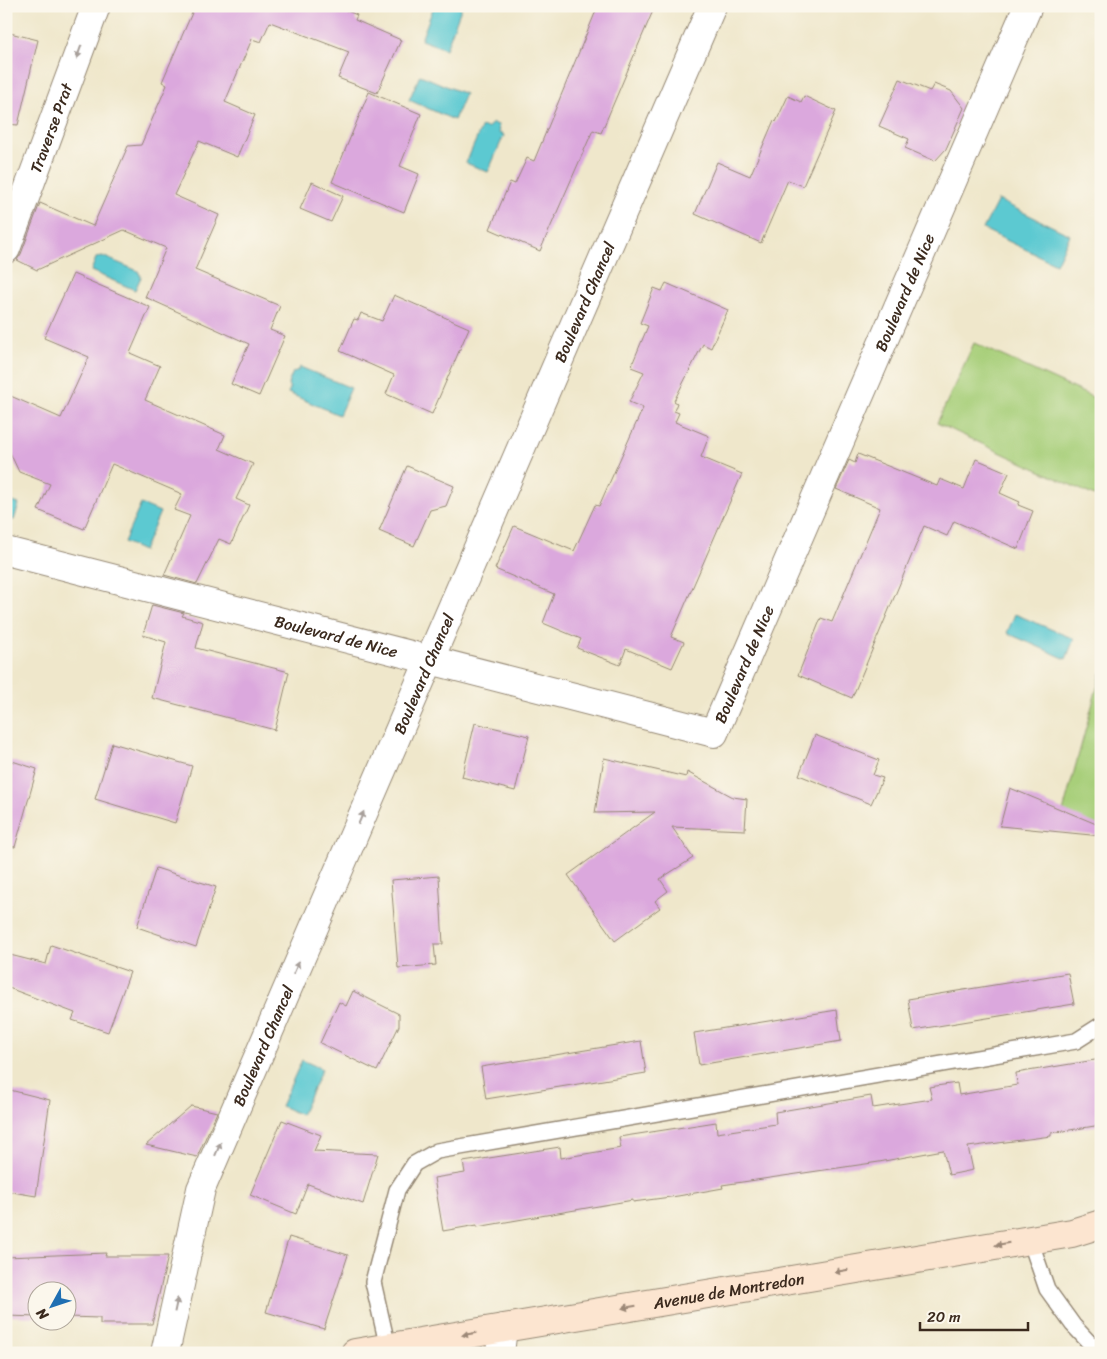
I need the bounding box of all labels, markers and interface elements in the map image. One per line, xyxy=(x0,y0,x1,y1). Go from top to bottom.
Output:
one-way arrow xyxy=(75,45,83,60)
street label: Traverse Prat xyxy=(21,78,81,177)
street label: Boulevard de Nice xyxy=(866,229,943,356)
street label: Boulevard Chancel xyxy=(545,237,623,367)
street label: Boulevard de Nice xyxy=(705,600,782,728)
street label: Boulevard de Nice xyxy=(271,606,401,666)
street label: Boulevard Chancel xyxy=(385,608,463,739)
one-way arrow xyxy=(357,811,365,825)
one-way arrow xyxy=(293,961,301,975)
street label: Boulevard Chancel xyxy=(224,980,302,1111)
one-way arrow xyxy=(215,1142,223,1156)
one-way arrow xyxy=(993,1241,1009,1249)
street label: Avenue de Montredon xyxy=(650,1263,807,1317)
one-way arrow xyxy=(833,1268,849,1276)
north arrow xyxy=(28,1282,78,1332)
one-way arrow xyxy=(172,1297,180,1313)
scale bar xyxy=(920,1299,1027,1331)
text: N xyxy=(30,1302,56,1327)
one-way arrow xyxy=(621,1303,637,1311)
text: 20 m xyxy=(927,1304,961,1330)
one-way arrow xyxy=(461,1330,477,1338)

